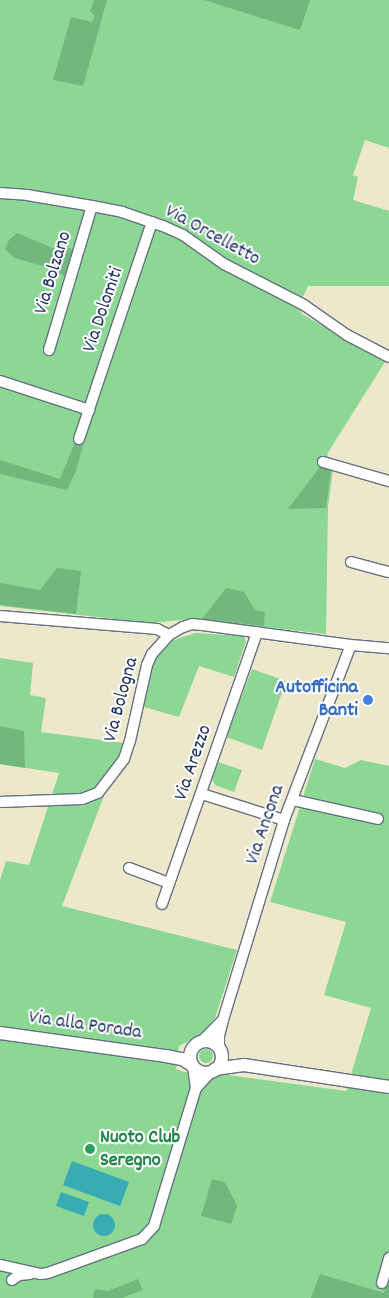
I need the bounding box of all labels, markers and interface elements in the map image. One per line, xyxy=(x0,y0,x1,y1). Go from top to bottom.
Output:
street label: Via Orcelletto xyxy=(160,200,264,272)
street label: Via Bolzano xyxy=(30,229,78,317)
street label: Via Dolomiti xyxy=(78,264,130,356)
street label: Via Bologna xyxy=(99,655,145,745)
place label: Autofficina Banti xyxy=(275,676,358,723)
marker: Autofficina Banti xyxy=(362,694,374,706)
street label: Via Arezzo xyxy=(170,722,218,804)
street label: Via Ancona xyxy=(241,782,291,868)
street label: Via alla Porada xyxy=(27,1006,143,1046)
place label: Nuoto Club Seregno xyxy=(100,1126,180,1173)
marker: Nuoto Club Seregno xyxy=(84,1143,96,1155)

